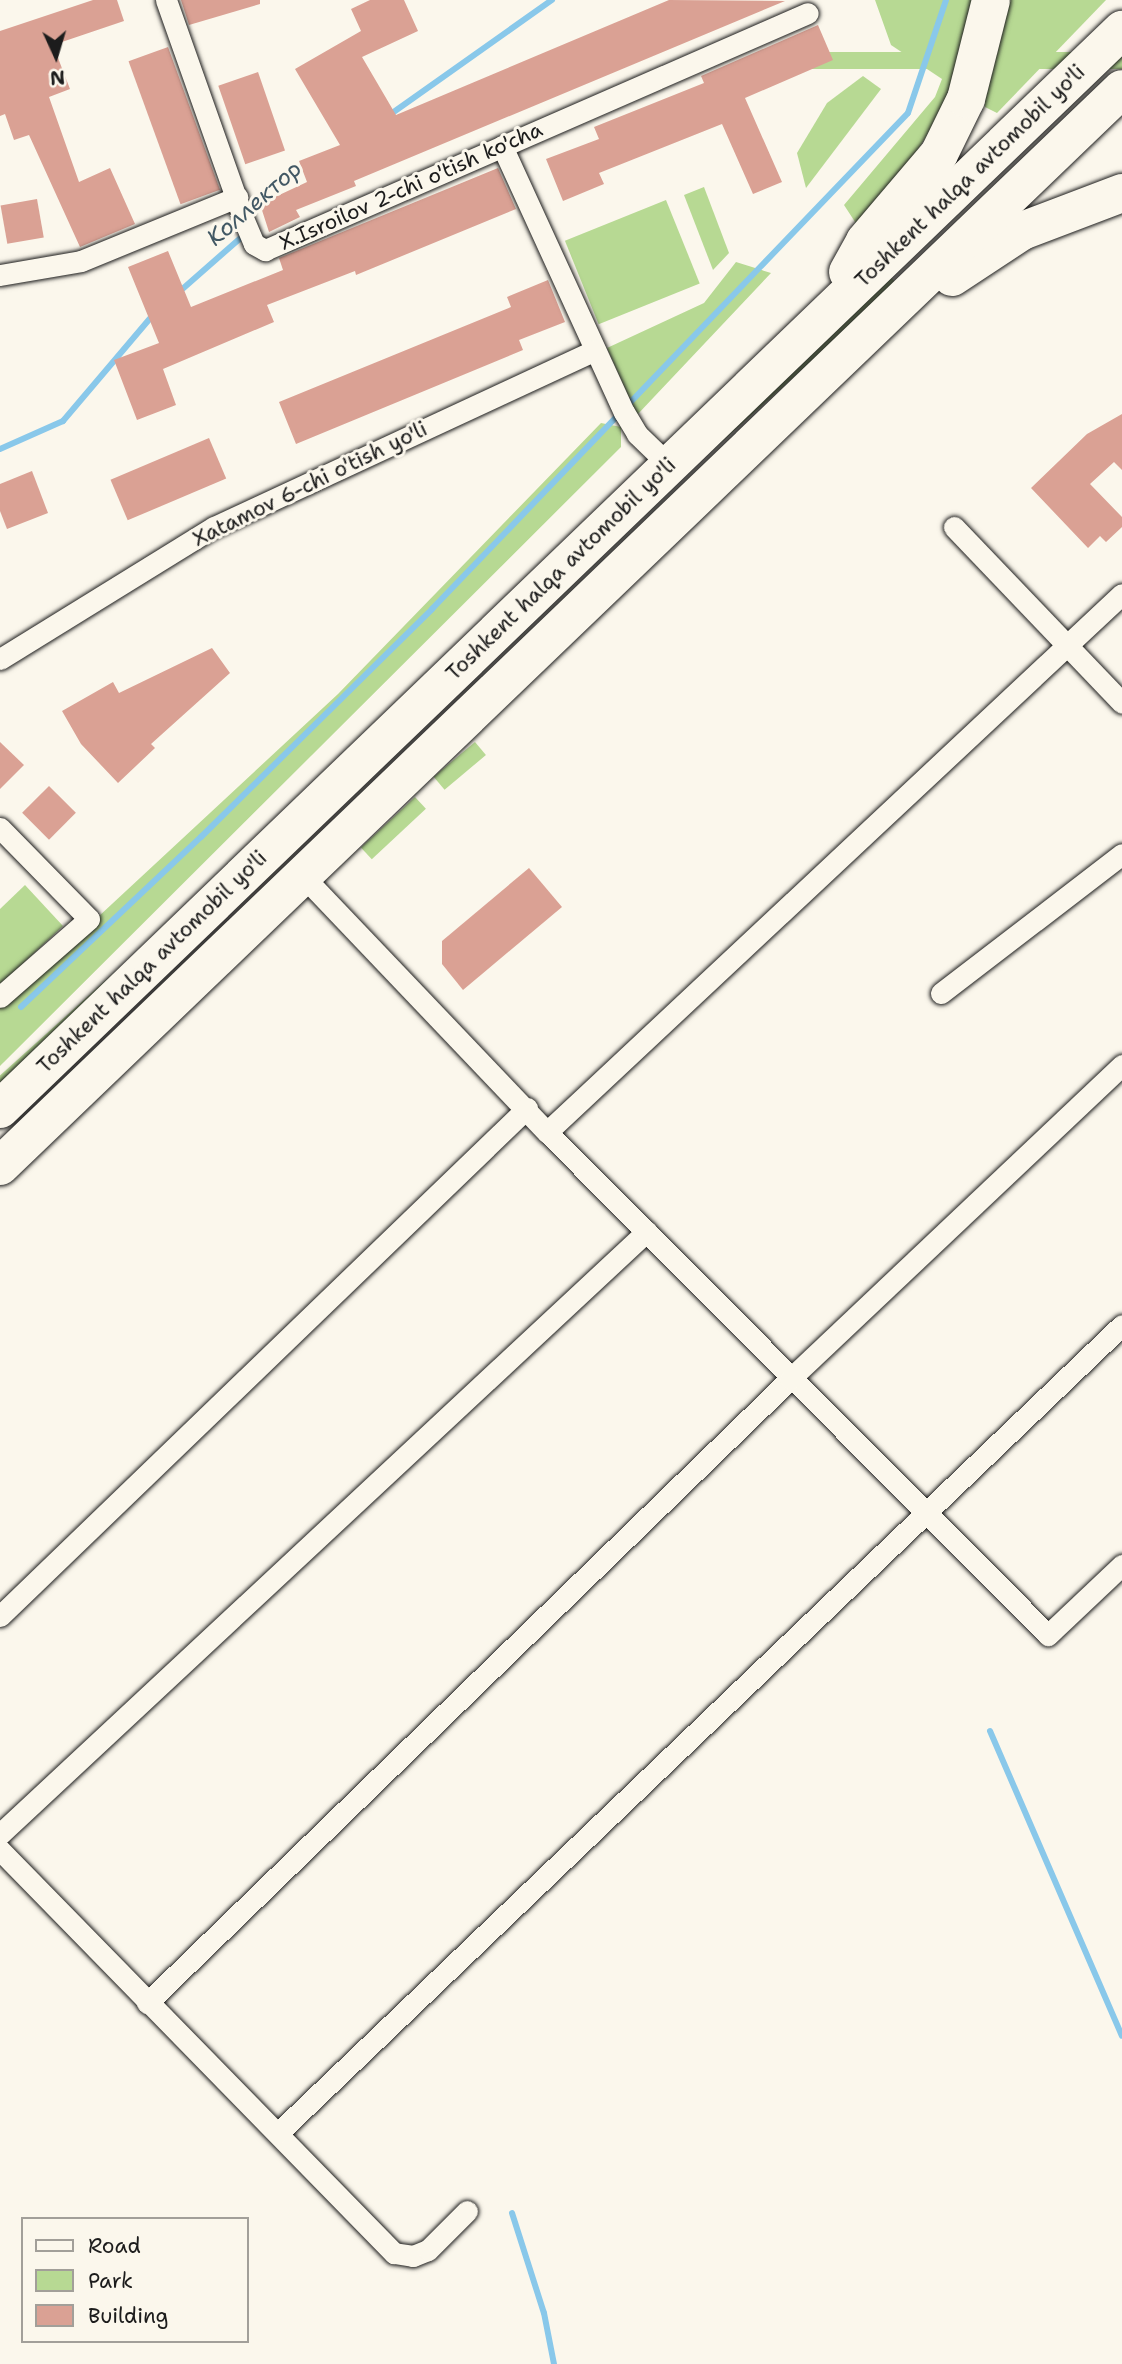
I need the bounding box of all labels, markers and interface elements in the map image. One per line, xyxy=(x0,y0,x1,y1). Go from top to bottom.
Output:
north arrow xyxy=(21,21,91,91)
street label: Toshkent halqa avtomobil yo'li xyxy=(850,59,1090,293)
text: N xyxy=(49,64,66,90)
street label: X.Isroilov 2-chi o'tish ko'cha xyxy=(276,117,546,255)
water label: Коллектор xyxy=(201,154,307,252)
street label: Xatamov 6-chi o'tish yo'li xyxy=(189,416,431,552)
street label: Toshkent halqa avtomobil yo'li xyxy=(441,452,681,686)
street label: Toshkent halqa avtomobil yo'li xyxy=(32,845,272,1079)
legend xyxy=(21,2217,248,2343)
text: Road xyxy=(88,2232,141,2260)
text: Park xyxy=(88,2267,133,2295)
text: Building xyxy=(88,2302,168,2330)

